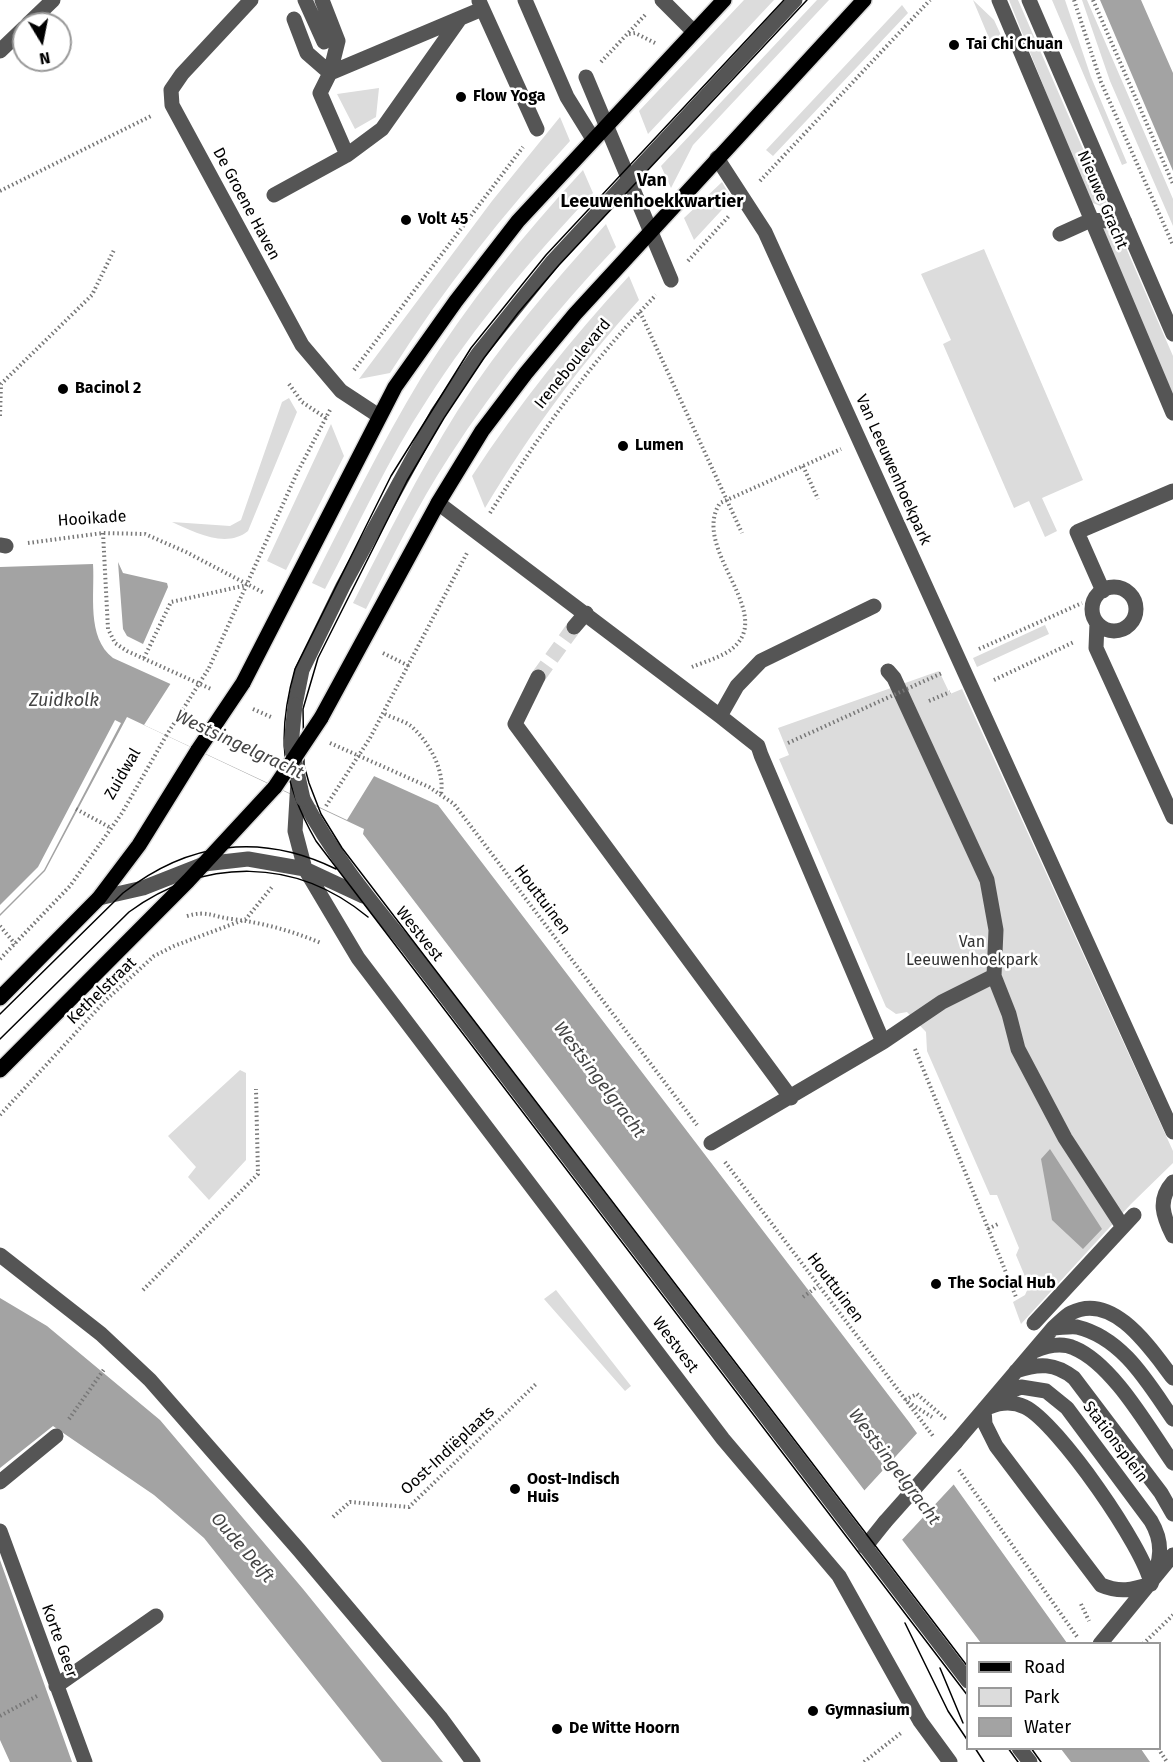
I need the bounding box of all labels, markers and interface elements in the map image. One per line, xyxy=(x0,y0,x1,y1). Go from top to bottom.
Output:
north arrow xyxy=(12,12,72,72)
place label: Tai Chi Chuan xyxy=(966,35,1063,55)
marker: Tai Chi Chuan xyxy=(947,38,961,52)
text: N xyxy=(38,48,52,69)
place label: Flow Yoga xyxy=(473,87,545,107)
marker: Flow Yoga xyxy=(454,90,468,104)
street label: De Groene Haven xyxy=(208,144,284,264)
street label: Nieuwe Gracht xyxy=(1073,148,1131,252)
district label: Van Leeuwenhoekkwartier xyxy=(561,170,743,213)
place label: Volt 45 xyxy=(418,210,468,230)
marker: Volt 45 xyxy=(399,213,413,227)
street label: Ireneboulevard xyxy=(531,315,615,413)
place label: Bacinol 2 xyxy=(75,379,141,399)
marker: Bacinol 2 xyxy=(56,382,70,396)
street label: Van Leeuwenhoekpark xyxy=(851,392,935,548)
place label: Lumen xyxy=(635,436,684,456)
marker: Lumen xyxy=(616,439,630,453)
street label: Hooikade xyxy=(57,507,127,531)
water label: Zuidkolk xyxy=(29,690,99,712)
water label: Westsingelgracht xyxy=(171,706,307,784)
street label: Zuidwal xyxy=(101,745,145,803)
street label: Houttuinen xyxy=(510,861,574,939)
street label: Westvest xyxy=(391,903,447,965)
park label: Van Leeuwenhoekpark xyxy=(906,933,1038,971)
street label: Kethelstraat xyxy=(64,953,140,1029)
water label: Westsingelgracht xyxy=(548,1018,650,1142)
street label: Houttuinen xyxy=(803,1249,867,1327)
place label: The Social Hub xyxy=(948,1274,1056,1294)
marker: The Social Hub xyxy=(929,1277,943,1291)
street label: Westvest xyxy=(648,1313,702,1377)
street label: Stationsplein xyxy=(1078,1398,1152,1486)
street label: Oost-Indiëplaats xyxy=(397,1403,499,1499)
water label: Westsingelgracht xyxy=(843,1405,945,1529)
place label: Oost-Indisch Huis xyxy=(527,1470,620,1508)
marker: Oost-Indisch Huis xyxy=(508,1482,522,1496)
water label: Oude Delft xyxy=(206,1509,278,1587)
street label: Korte Geer xyxy=(37,1602,81,1680)
legend xyxy=(966,1642,1161,1750)
text: Road xyxy=(1024,1656,1066,1678)
text: Park xyxy=(1024,1686,1059,1708)
place label: Gymnasium xyxy=(825,1701,910,1721)
marker: Gymnasium xyxy=(806,1704,820,1718)
text: Water xyxy=(1024,1716,1071,1738)
place label: De Witte Hoorn xyxy=(569,1719,680,1739)
marker: De Witte Hoorn xyxy=(550,1722,564,1736)

